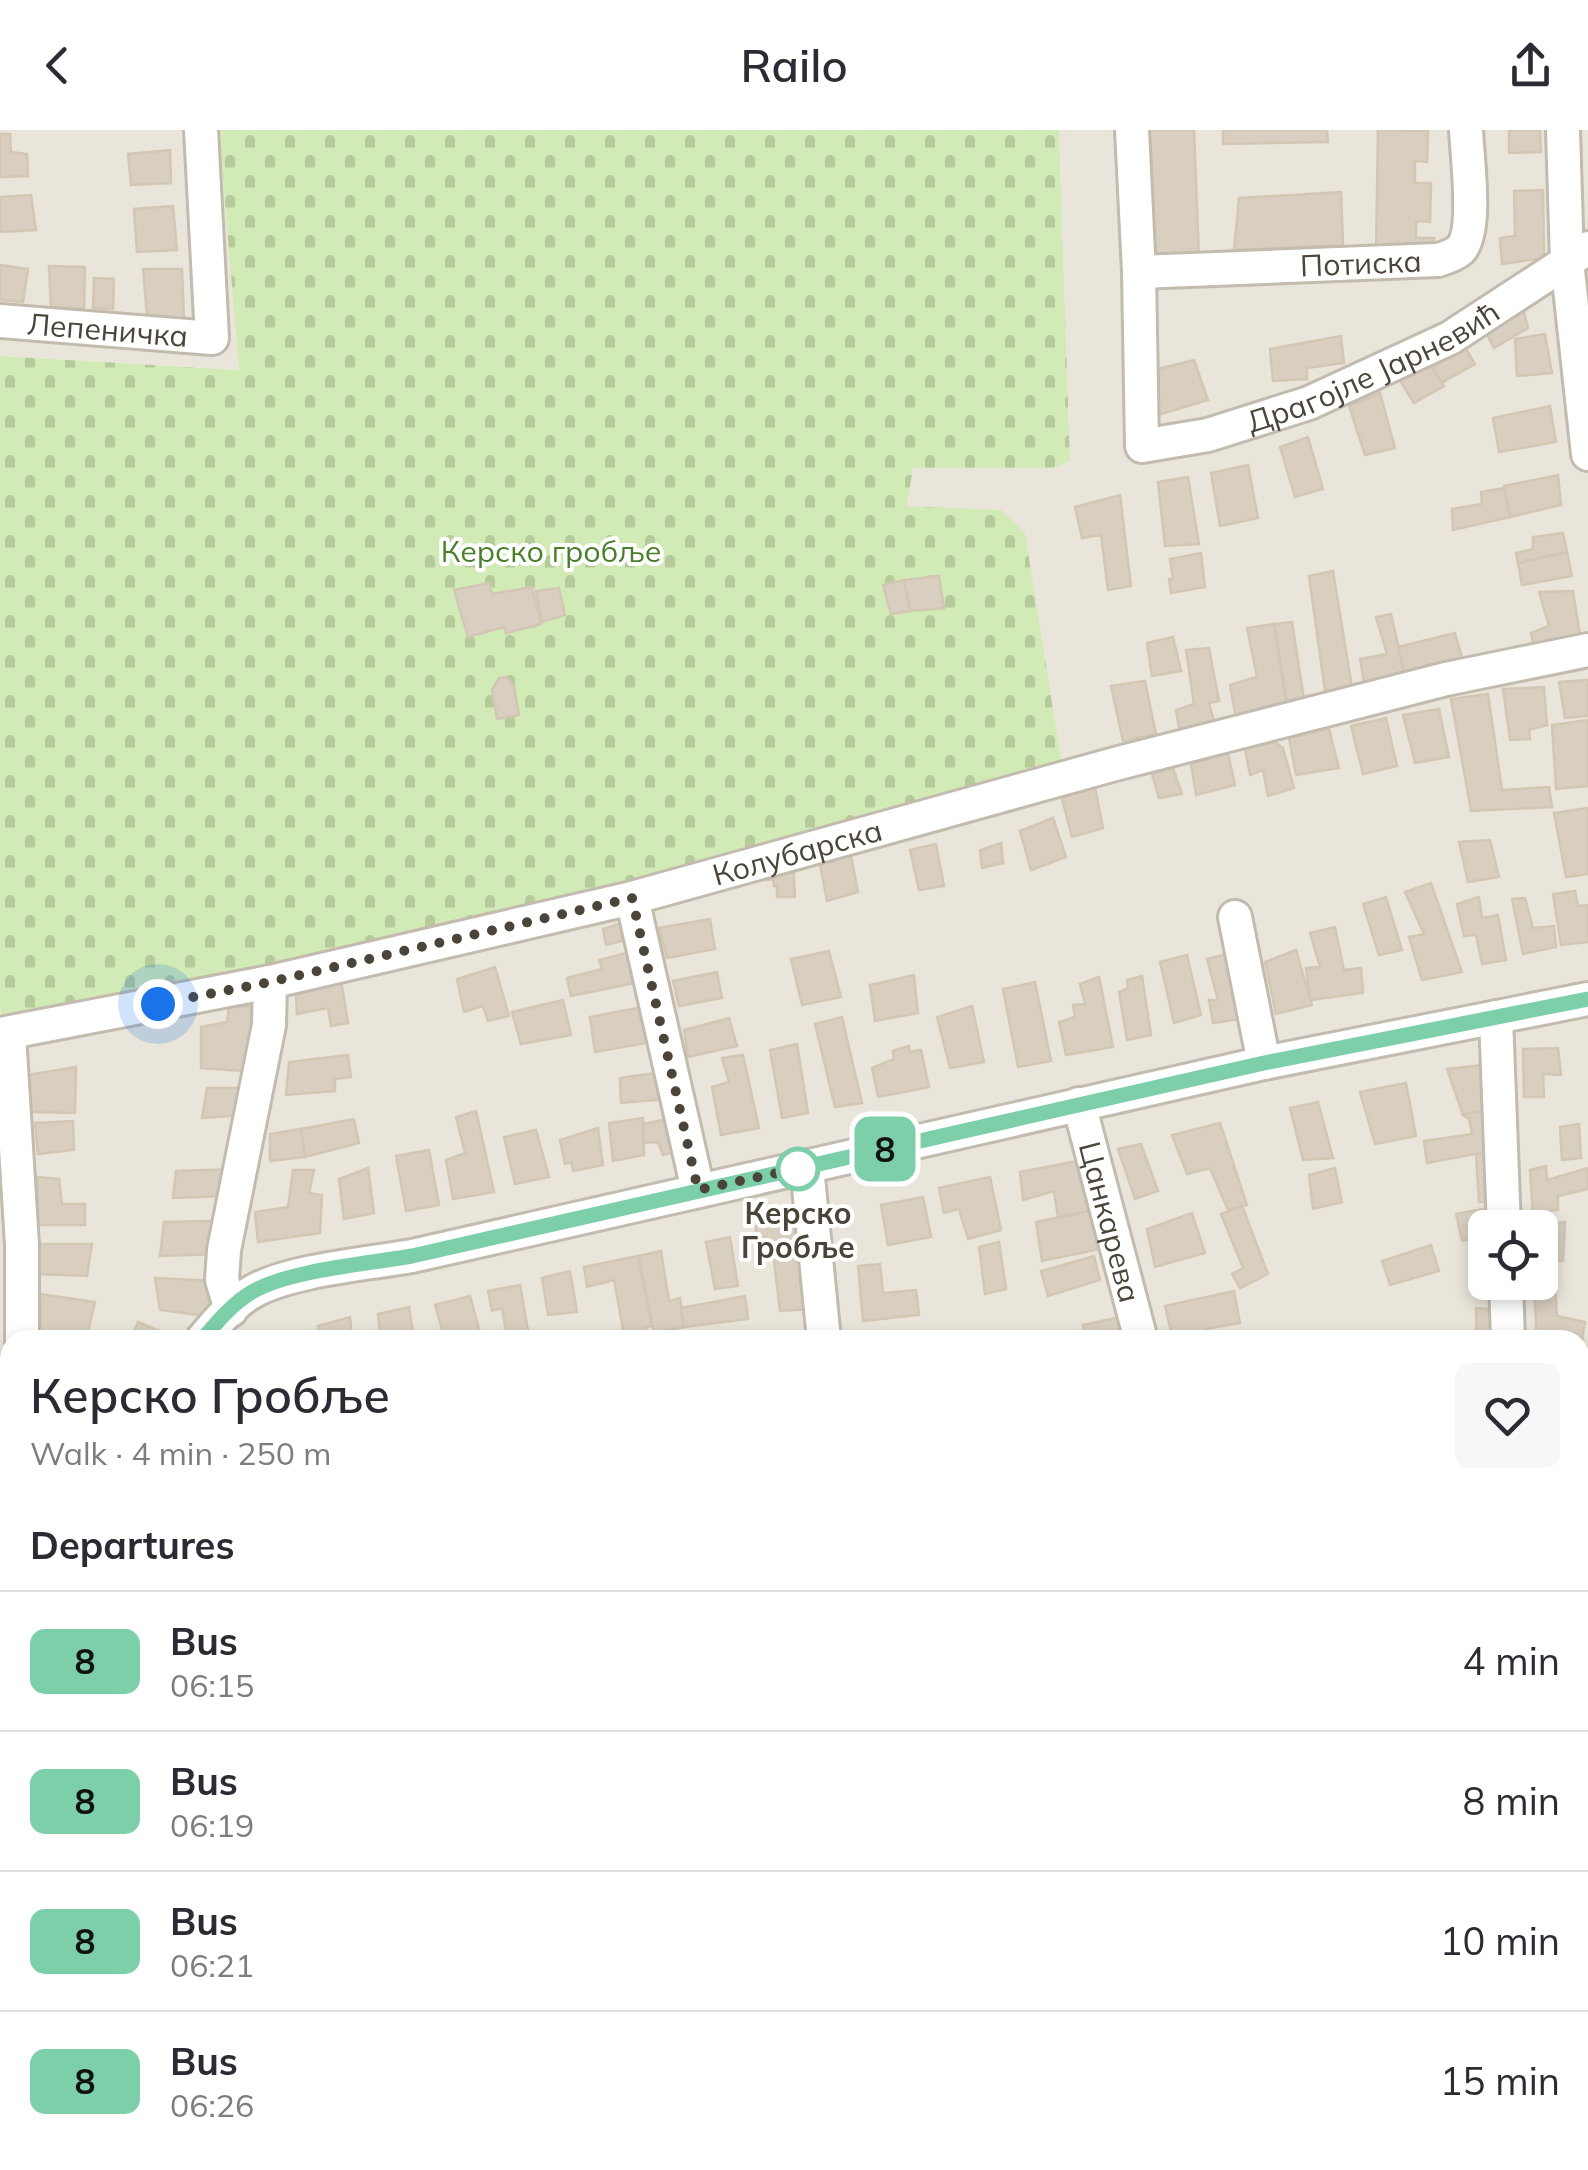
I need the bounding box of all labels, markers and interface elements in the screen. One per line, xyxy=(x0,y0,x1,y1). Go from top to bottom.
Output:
text: Railo xyxy=(740,37,848,93)
icon: back xyxy=(30,38,85,93)
icon: share xyxy=(1503,38,1558,93)
street label: Потиска xyxy=(1299,242,1422,285)
street label: Драгојле Јарневић xyxy=(1242,292,1506,441)
street label: Лепеничка xyxy=(26,304,189,355)
park label: Керско гробље xyxy=(441,532,661,570)
street label: Колубарска xyxy=(708,811,886,894)
your location xyxy=(133,979,183,1029)
line badge: 8 xyxy=(852,1116,918,1182)
text: 8 xyxy=(874,1127,896,1171)
street label: Цанкарева xyxy=(1071,1137,1149,1307)
marker: Керско Гробље xyxy=(777,1148,819,1190)
place label: Керско Гробље xyxy=(741,1194,855,1266)
map controls xyxy=(1468,1210,1558,1300)
button: locate xyxy=(1468,1210,1558,1300)
button: heart xyxy=(1455,1363,1560,1468)
text: Керско Гробље xyxy=(30,1365,390,1425)
text: Walk · 4 min · 250 m xyxy=(30,1433,331,1473)
text: Departures xyxy=(30,1521,234,1569)
text: Bus xyxy=(170,1617,238,1665)
text: 4 min xyxy=(1463,1637,1560,1685)
text: 8 xyxy=(74,1639,96,1683)
text: 06:15 xyxy=(170,1665,254,1705)
text: Bus xyxy=(170,1757,238,1805)
text: 8 min xyxy=(1463,1777,1560,1825)
text: 8 xyxy=(74,1779,96,1823)
text: 06:19 xyxy=(170,1805,254,1845)
text: Bus xyxy=(170,1897,238,1945)
text: 10 min xyxy=(1440,1917,1560,1965)
text: 8 xyxy=(74,1919,96,1963)
text: 06:21 xyxy=(170,1945,254,1985)
text: Bus xyxy=(170,2037,238,2085)
text: 15 min xyxy=(1440,2057,1560,2105)
text: 8 xyxy=(74,2059,96,2103)
text: 06:26 xyxy=(170,2085,254,2125)

